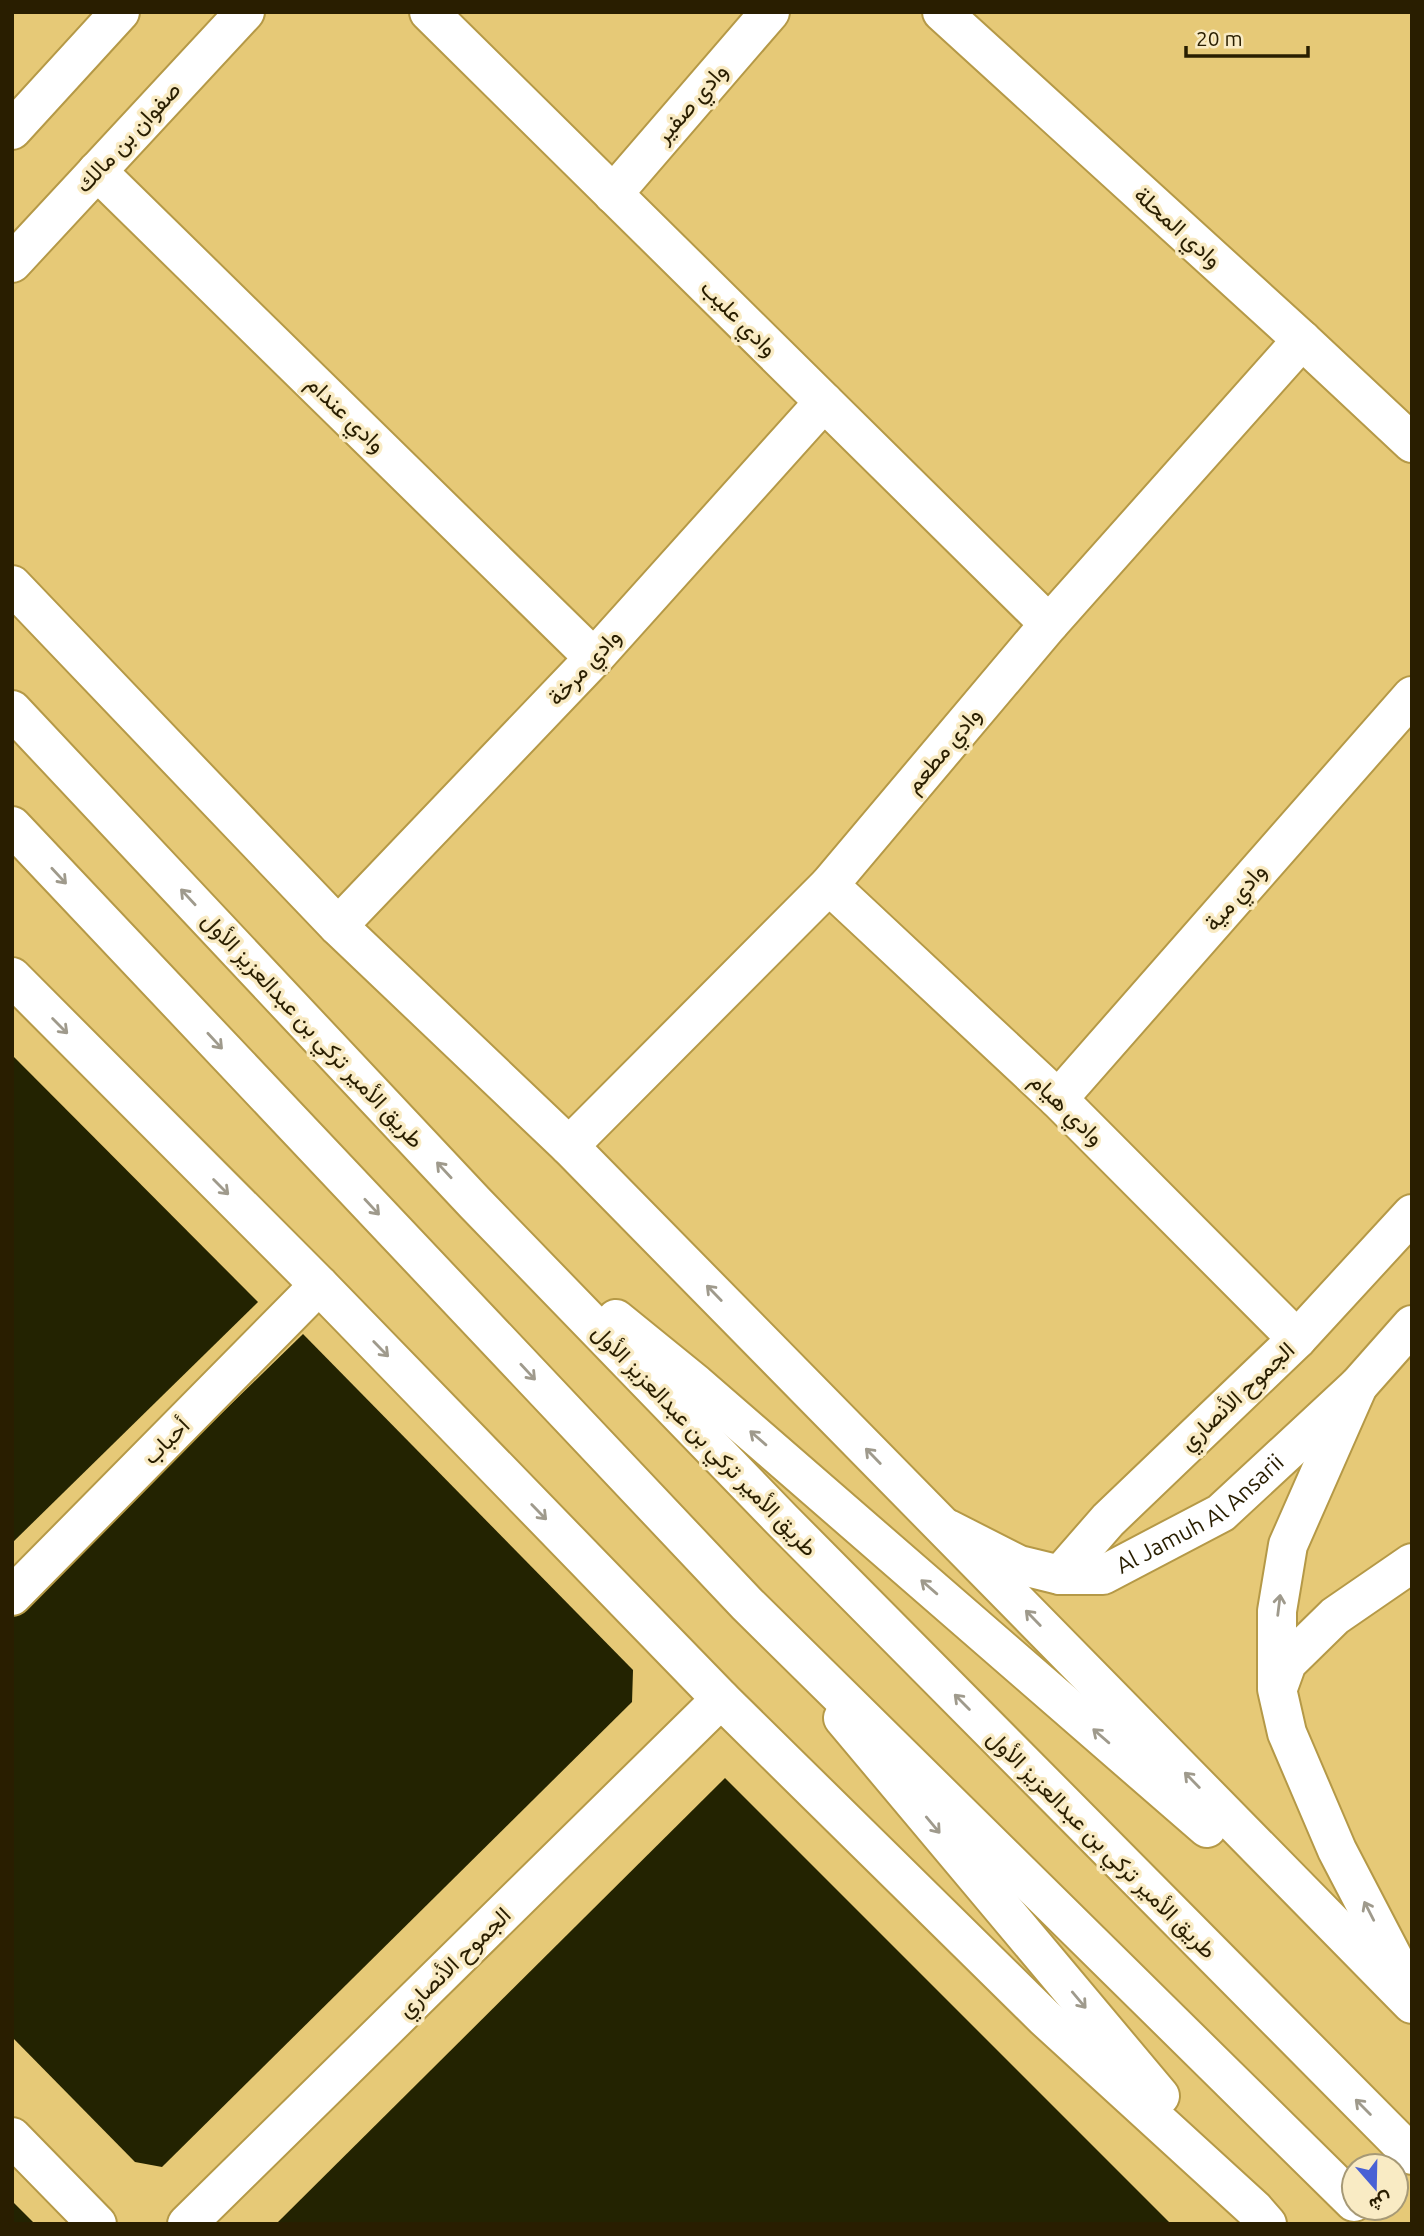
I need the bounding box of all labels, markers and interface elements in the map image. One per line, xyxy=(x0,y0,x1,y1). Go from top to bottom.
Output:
scale bar xyxy=(1186,14,1308,58)
text: 20 m xyxy=(1196,26,1243,50)
street label: وادي صفير xyxy=(649,58,737,153)
street label: صفوان بن مالك xyxy=(70,76,187,199)
street label: وادي المحلة xyxy=(1125,181,1227,277)
street label: وادي عليب xyxy=(691,274,783,366)
street label: وادي عندام xyxy=(297,370,391,462)
street label: وادي مرخة xyxy=(542,623,630,715)
street label: وادي مطعم xyxy=(900,702,991,802)
street label: وادي مية xyxy=(1199,858,1276,940)
one-way arrow xyxy=(51,867,68,884)
one-way arrow xyxy=(180,888,196,906)
street label: طريق الأمير تركي بن عبدالعزيز الأول xyxy=(193,907,429,1157)
one-way arrow xyxy=(52,1017,69,1034)
one-way arrow xyxy=(207,1032,224,1049)
street label: وادي هيام xyxy=(1021,1068,1109,1155)
one-way arrow xyxy=(436,1162,453,1179)
one-way arrow xyxy=(212,1178,229,1195)
one-way arrow xyxy=(363,1198,380,1215)
one-way arrow xyxy=(706,1285,723,1302)
street label: طريق الأمير تركي بن عبدالعزيز الأول xyxy=(583,1319,823,1566)
street label: الجموح الأنصاري xyxy=(1175,1337,1304,1460)
one-way arrow xyxy=(372,1340,389,1357)
one-way arrow xyxy=(519,1363,536,1380)
street label: أحباب xyxy=(137,1412,195,1470)
one-way arrow xyxy=(749,1430,767,1446)
one-way arrow xyxy=(865,1448,882,1465)
street label: Al Jamuh Al Ansarii xyxy=(1112,1449,1288,1578)
one-way arrow xyxy=(531,1503,548,1520)
one-way arrow xyxy=(921,1579,939,1595)
one-way arrow xyxy=(1272,1594,1285,1617)
one-way arrow xyxy=(1024,1610,1041,1627)
one-way arrow xyxy=(954,1694,971,1711)
street label: طريق الأمير تركي بن عبدالعزيز الأول xyxy=(978,1724,1222,1968)
one-way arrow xyxy=(1092,1728,1110,1744)
one-way arrow xyxy=(1184,1772,1201,1789)
one-way arrow xyxy=(925,1816,941,1834)
street label: الجموح الأنصاري xyxy=(392,1902,520,2027)
one-way arrow xyxy=(1362,1902,1376,1922)
one-way arrow xyxy=(1071,1990,1087,2008)
one-way arrow xyxy=(1355,2099,1372,2116)
north arrow xyxy=(1340,2152,1410,2222)
text: ش xyxy=(1366,2188,1395,2217)

